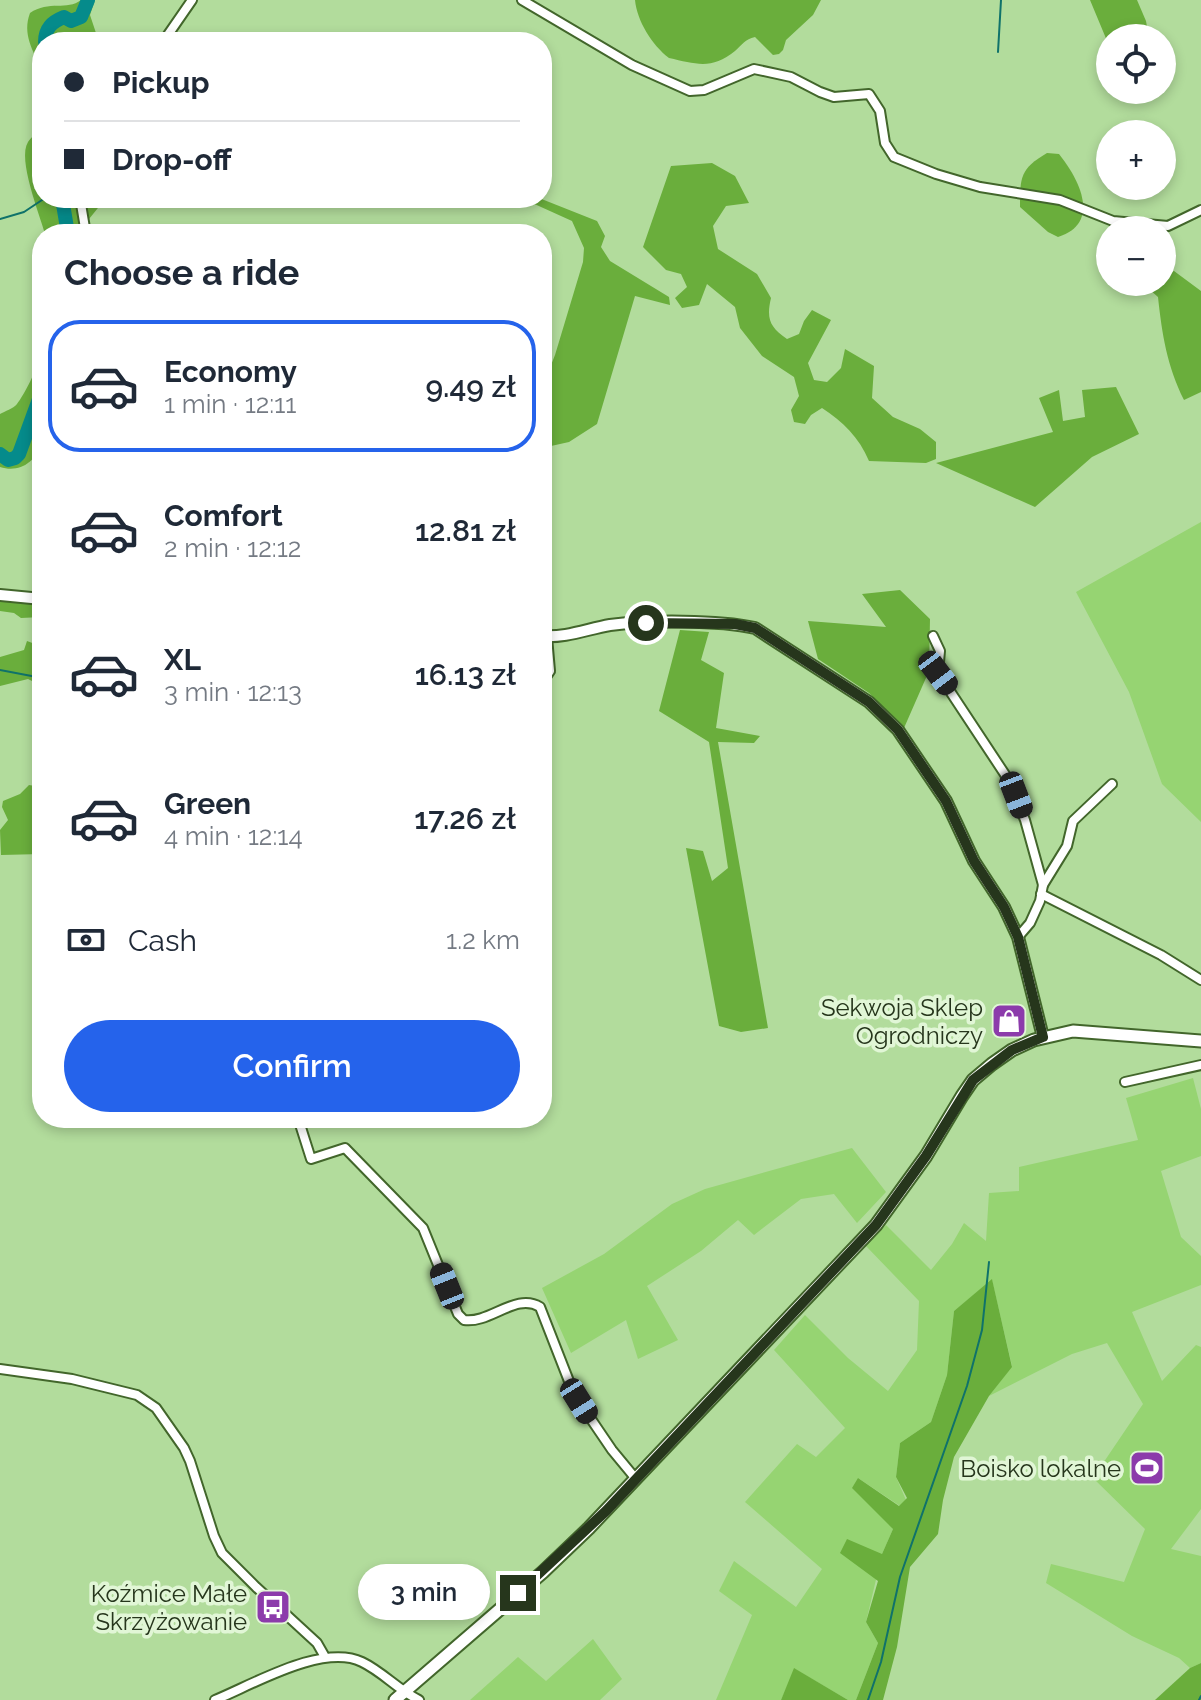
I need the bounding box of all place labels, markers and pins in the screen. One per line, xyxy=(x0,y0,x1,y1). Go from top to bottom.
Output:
place label: Sekwoja Sklep Ogrodniczy xyxy=(821,993,983,1050)
shop icon: Sekwoja Sklep Ogrodniczy xyxy=(990,1002,1028,1040)
sports icon: Boisko lokalne xyxy=(1128,1449,1166,1487)
place label: Boisko lokalne xyxy=(960,1454,1121,1483)
place label: Koźmice Małe Skrzyżowanie xyxy=(91,1579,247,1636)
bus stop icon: Koźmice Małe Skrzyżowanie xyxy=(254,1588,292,1626)

